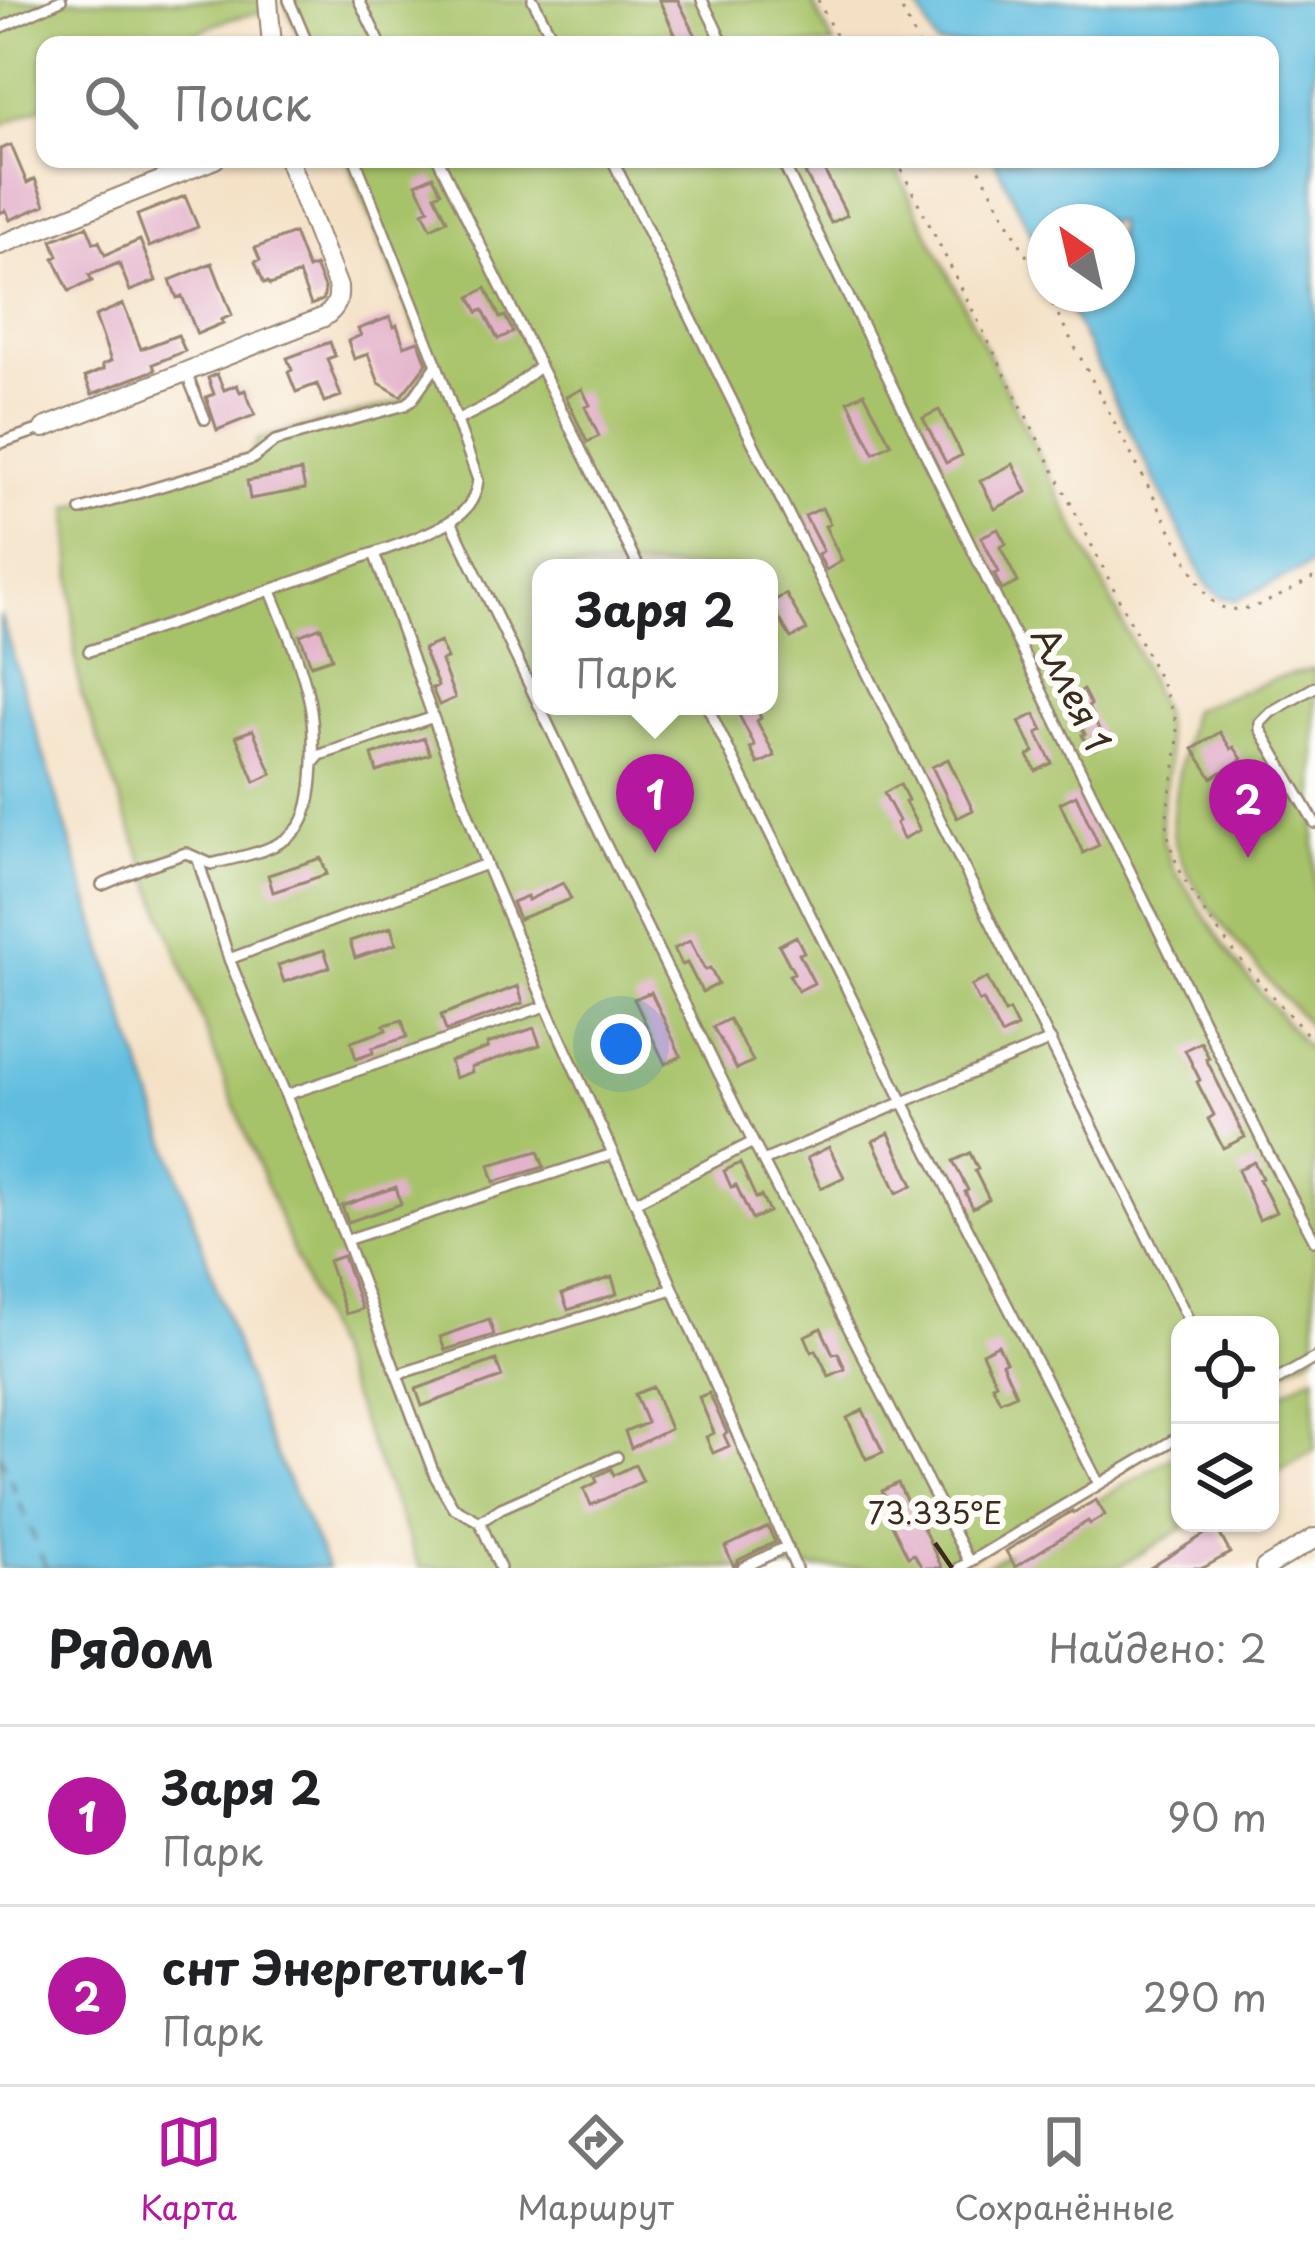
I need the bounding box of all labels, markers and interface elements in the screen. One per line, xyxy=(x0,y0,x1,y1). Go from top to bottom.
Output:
search box xyxy=(36,36,1279,168)
text: Поиск xyxy=(174,68,311,136)
icon: search xyxy=(78,69,144,135)
north arrow xyxy=(1027,204,1135,312)
popup xyxy=(532,559,778,715)
text: Заря 2 xyxy=(575,574,735,642)
street label: Аллея 1 xyxy=(1019,616,1126,760)
text: Парк xyxy=(575,642,676,701)
pin: 1 xyxy=(616,754,694,853)
pin: 2 xyxy=(1209,759,1287,858)
your location xyxy=(591,1014,651,1074)
map controls xyxy=(1171,1316,1279,1532)
button: locate xyxy=(1171,1316,1279,1424)
button: layers xyxy=(1171,1424,1279,1532)
text: 73.335°E xyxy=(868,1489,1002,1534)
text: Рядом xyxy=(48,1608,214,1685)
text: Найдено: 2 xyxy=(1048,1617,1267,1676)
text: Заря 2 xyxy=(162,1752,321,1820)
text: 1 xyxy=(78,1786,96,1845)
text: 90 m xyxy=(1167,1786,1267,1845)
text: Парк xyxy=(162,1820,263,1879)
text: снт Энергетик-1 xyxy=(162,1932,527,2000)
text: 2 xyxy=(73,1966,101,2025)
text: 290 m xyxy=(1143,1966,1267,2025)
text: Парк xyxy=(162,2000,263,2059)
tab: Карта xyxy=(140,2109,237,2231)
tab: Маршрут xyxy=(518,2109,674,2231)
tab: Сохранённые xyxy=(954,2109,1175,2231)

